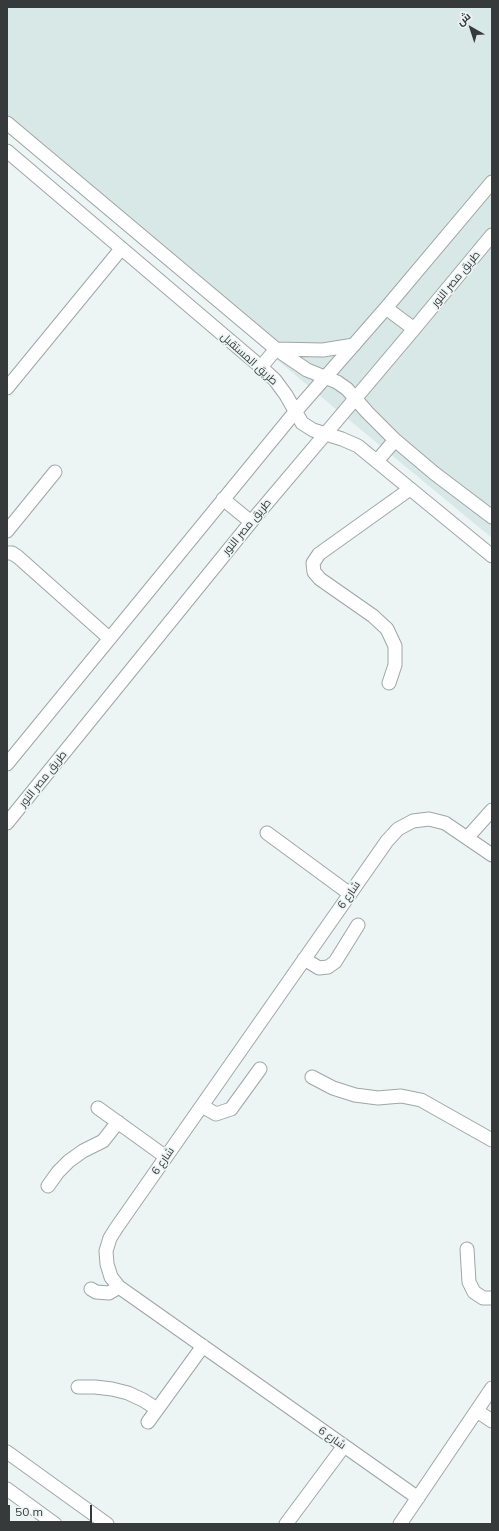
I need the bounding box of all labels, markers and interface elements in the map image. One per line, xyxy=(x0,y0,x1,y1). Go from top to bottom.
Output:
north arrow xyxy=(451,8,491,48)
text: ش xyxy=(454,9,473,29)
street label: طريق مصر النور xyxy=(429,248,483,310)
street label: طريق المستقبل xyxy=(218,330,280,388)
street label: طريق مصر النور xyxy=(220,496,274,558)
street label: طريق مصر النور xyxy=(16,748,70,810)
street label: شارع 6 xyxy=(335,879,363,911)
street label: شارع 6 xyxy=(149,1145,177,1177)
street label: شارع 6 xyxy=(316,1424,348,1452)
scale bar xyxy=(10,1497,94,1523)
text: 50 m xyxy=(15,1504,43,1519)

